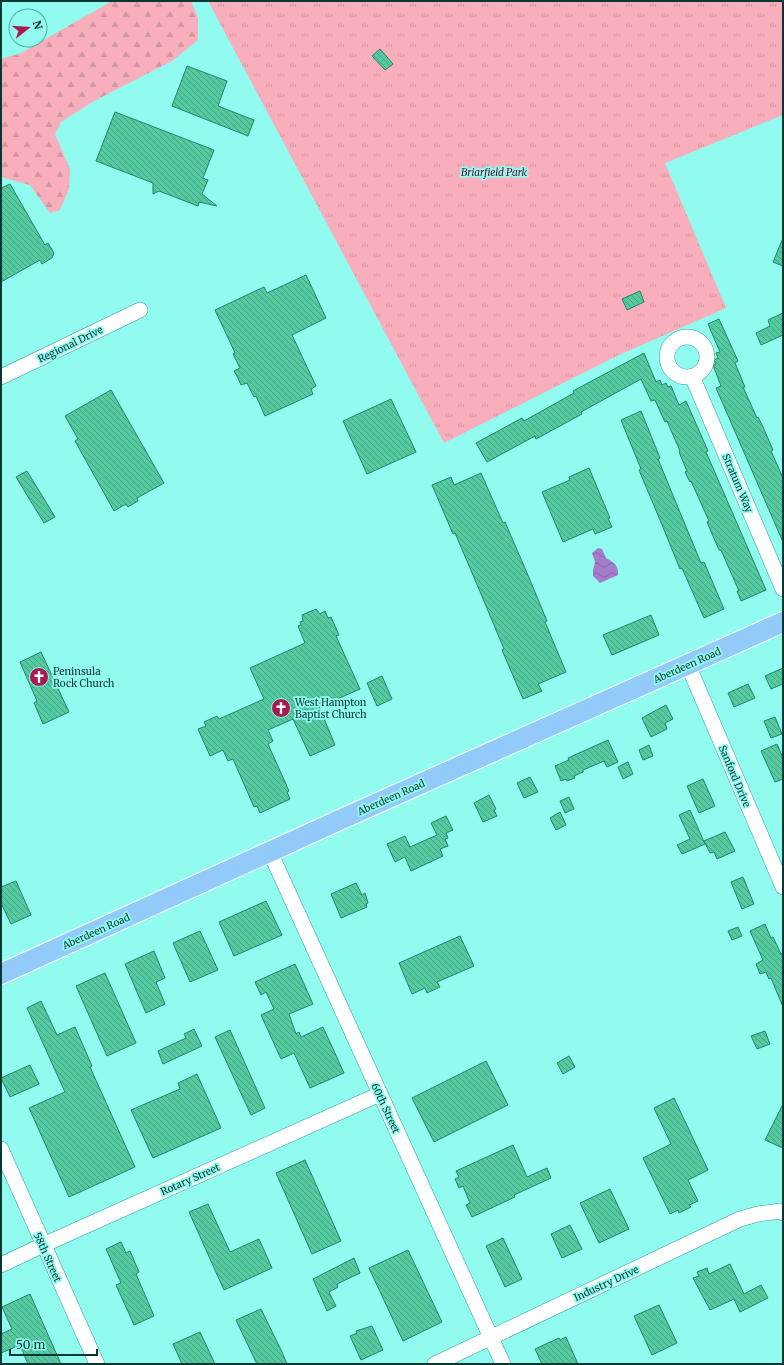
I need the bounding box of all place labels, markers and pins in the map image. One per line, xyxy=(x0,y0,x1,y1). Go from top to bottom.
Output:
place label: Peninsula Rock Church xyxy=(53,665,115,690)
church icon: Peninsula Rock Church xyxy=(28,666,50,688)
place label: West Hampton Baptist Church xyxy=(294,696,367,721)
church icon: West Hampton Baptist Church xyxy=(270,697,292,719)

